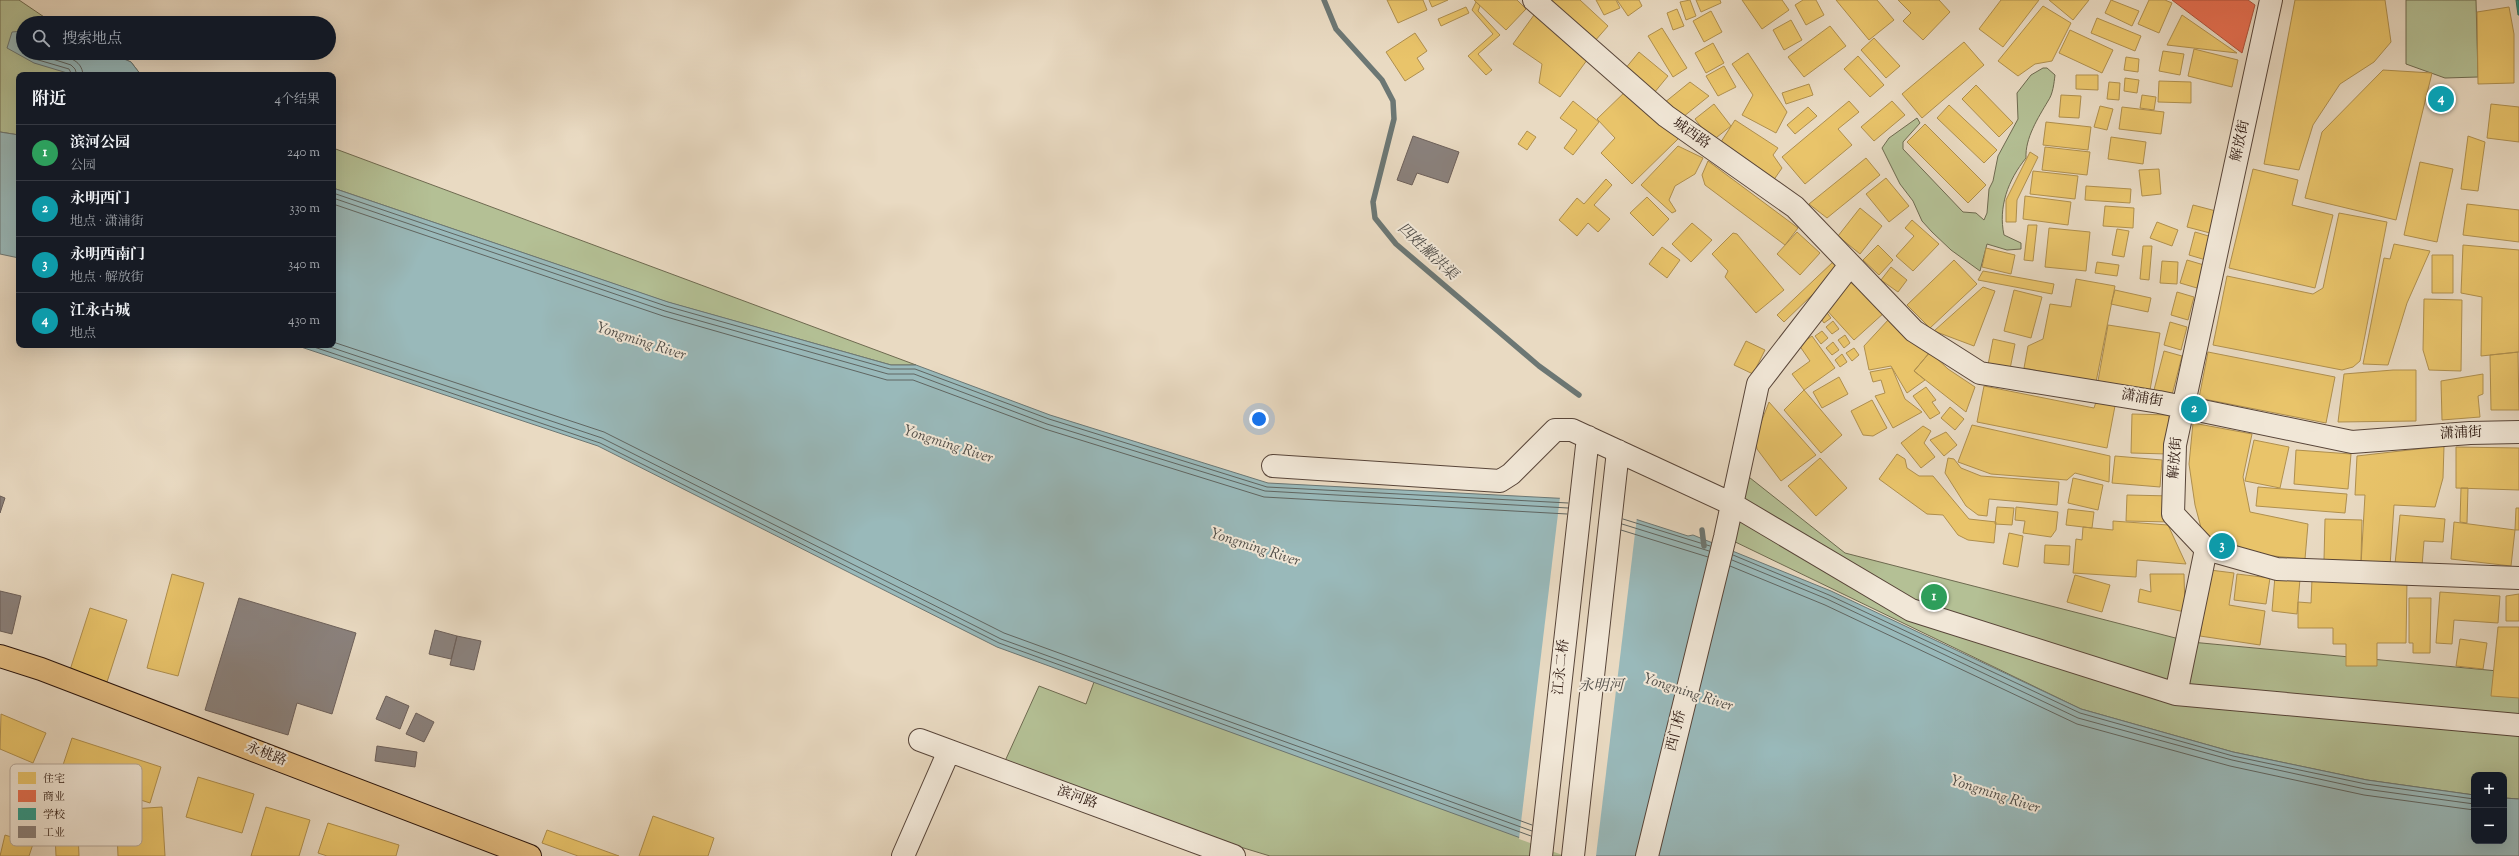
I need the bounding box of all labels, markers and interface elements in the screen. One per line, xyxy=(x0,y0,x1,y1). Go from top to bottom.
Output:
search box xyxy=(16,16,336,60)
icon: search xyxy=(30,27,52,49)
text: 搜索地点 xyxy=(62,29,122,50)
pin: 4 xyxy=(2428,84,2454,114)
text: 附近 xyxy=(32,88,66,112)
text: 4个结果 xyxy=(274,91,320,109)
street label: 城西路 xyxy=(1668,114,1714,154)
street label: 解放街 xyxy=(2227,118,2255,164)
text: 滨河公园 xyxy=(70,133,130,154)
text: 1 xyxy=(43,144,47,162)
text: 240 m xyxy=(287,144,320,162)
text: 公园 xyxy=(70,157,96,175)
text: 永明西门 xyxy=(70,189,130,210)
text: 2 xyxy=(42,200,48,218)
text: 330 m xyxy=(289,200,320,218)
text: 地点 · 潇浦街 xyxy=(70,213,144,231)
water label: 四姓撇洪渠 xyxy=(1392,219,1463,287)
text: 永明西南门 xyxy=(70,245,145,266)
text: 3 xyxy=(42,256,48,274)
text: 340 m xyxy=(288,256,320,274)
text: 地点 · 解放街 xyxy=(70,269,144,287)
text: 江永古城 xyxy=(70,301,130,322)
text: 4 xyxy=(42,312,48,330)
text: 430 m xyxy=(288,312,320,330)
water label: Yongming River xyxy=(593,318,689,367)
text: 地点 xyxy=(70,325,96,343)
street label: 潇浦街 xyxy=(2120,386,2164,412)
pin: 2 xyxy=(2181,394,2207,424)
your location xyxy=(1249,409,1269,429)
water label: Yongming River xyxy=(900,421,996,470)
street label: 潇浦街 xyxy=(2440,423,2482,445)
street label: 解放街 xyxy=(2164,436,2188,480)
water label: Yongming River xyxy=(1207,524,1303,573)
pin: 3 xyxy=(2209,531,2235,561)
pin: 1 xyxy=(1921,582,1947,612)
street label: 江永二桥 xyxy=(1549,638,1575,696)
water label: Yongming River xyxy=(1640,669,1736,718)
water label: 永明河 xyxy=(1578,676,1626,697)
street label: 西门桥 xyxy=(1662,708,1692,754)
street label: 永桃路 xyxy=(243,738,289,772)
legend xyxy=(10,764,142,846)
text: 住宅 xyxy=(43,771,65,787)
water label: Yongming River xyxy=(1947,771,2043,820)
map controls xyxy=(2471,772,2507,844)
button: + xyxy=(2471,772,2507,808)
street label: 滨河路 xyxy=(1054,781,1100,815)
text: 商业 xyxy=(43,789,65,805)
text: 学校 xyxy=(43,807,65,823)
button: − xyxy=(2471,808,2507,844)
text: 工业 xyxy=(43,825,65,841)

